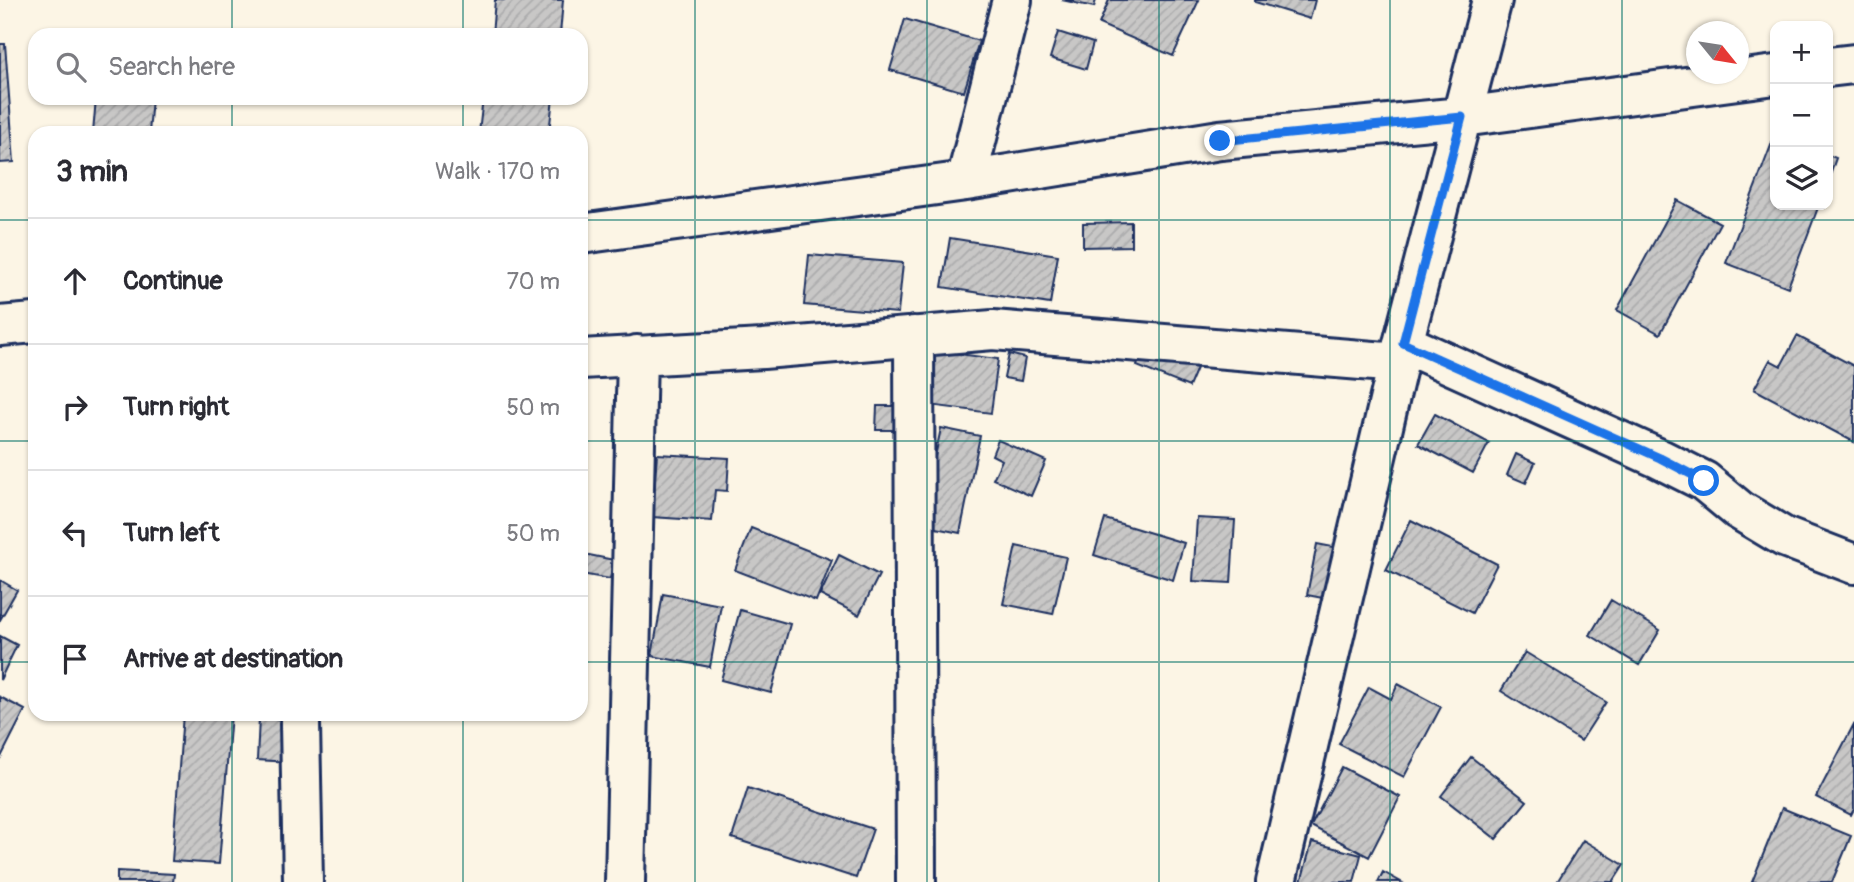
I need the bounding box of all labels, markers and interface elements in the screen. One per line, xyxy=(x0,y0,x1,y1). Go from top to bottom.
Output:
north arrow xyxy=(1686,21,1749,84)
map controls xyxy=(1770,21,1833,210)
button: + xyxy=(1770,21,1833,84)
search box xyxy=(28,28,588,105)
icon: search xyxy=(52,48,90,86)
text: Search here xyxy=(108,51,235,83)
button: − xyxy=(1770,84,1833,147)
route end xyxy=(1204,125,1235,156)
button: layers xyxy=(1770,147,1833,210)
text: 3 min xyxy=(56,153,128,190)
text: Walk · 170 m xyxy=(435,157,560,186)
icon: ahead xyxy=(56,262,94,300)
text: Continue xyxy=(123,265,223,297)
text: 70 m xyxy=(507,267,560,296)
icon: right xyxy=(56,388,94,426)
text: Turn right xyxy=(123,391,229,423)
text: 50 m xyxy=(506,393,560,422)
route start xyxy=(1688,465,1719,496)
icon: left xyxy=(56,514,94,552)
text: Turn left xyxy=(123,517,219,549)
text: 50 m xyxy=(506,519,560,548)
icon: arrive xyxy=(56,640,94,678)
text: Arrive at destination xyxy=(123,643,343,675)

